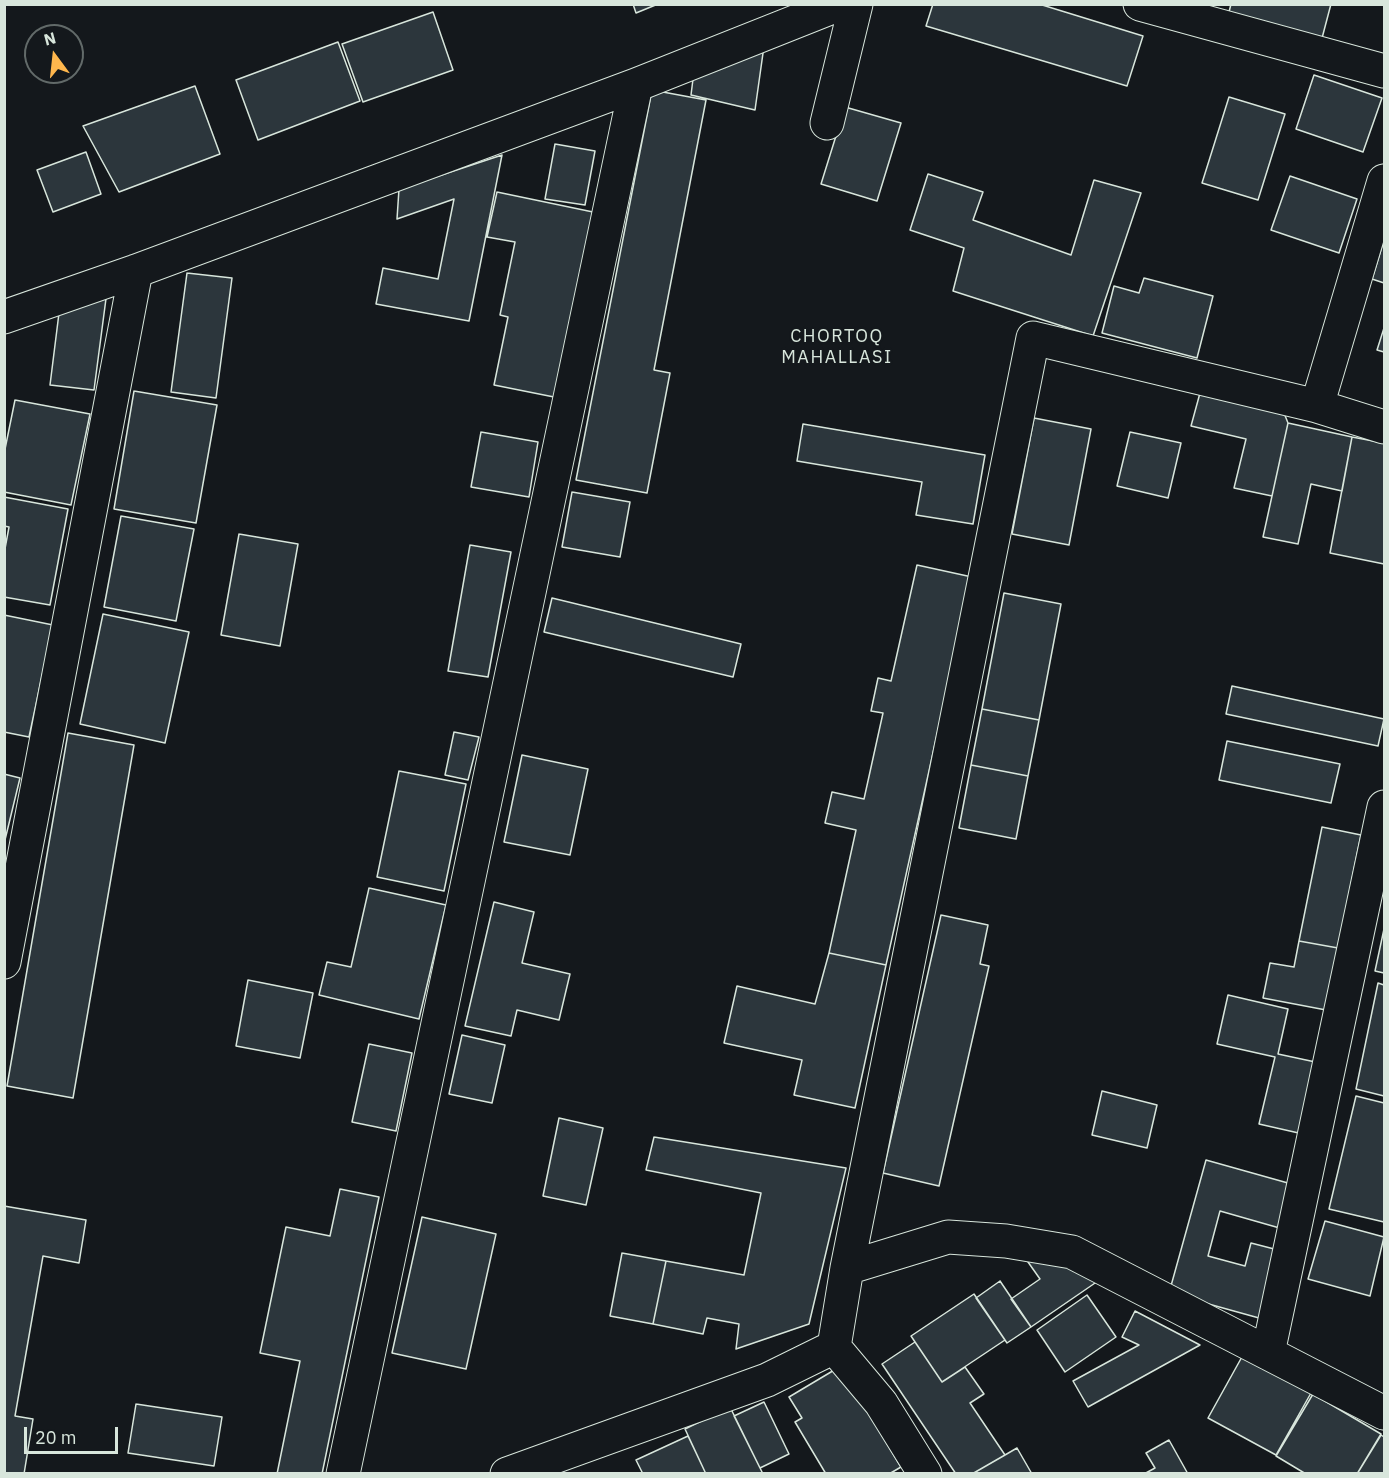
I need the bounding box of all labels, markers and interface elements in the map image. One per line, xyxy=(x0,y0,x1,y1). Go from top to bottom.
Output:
north arrow xyxy=(24,24,84,84)
text: N xyxy=(42,27,58,50)
district label: CHORTOQ MAHALLASI xyxy=(781,326,893,368)
scale bar xyxy=(27,1415,122,1453)
text: 20 m xyxy=(35,1426,77,1449)

